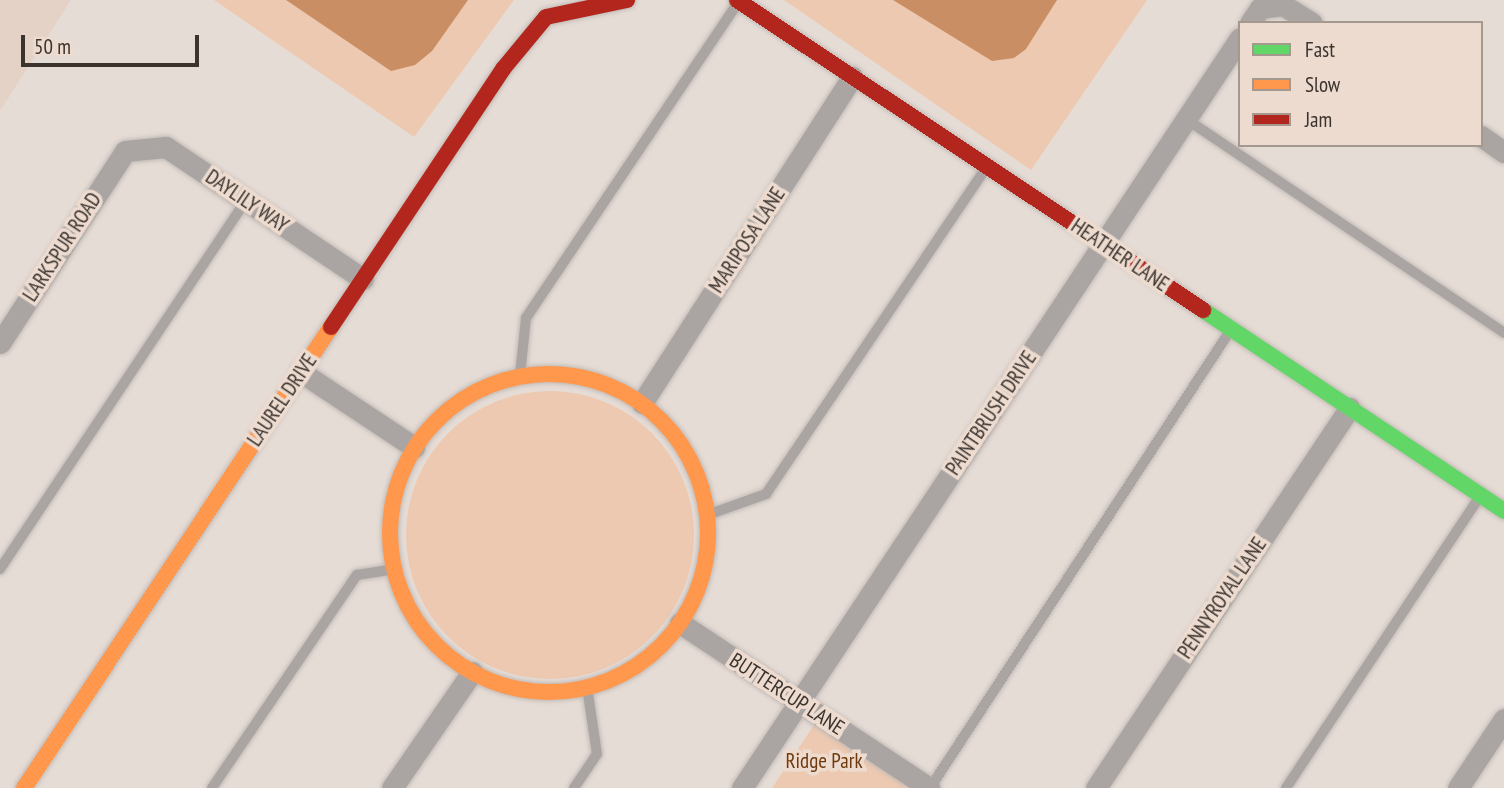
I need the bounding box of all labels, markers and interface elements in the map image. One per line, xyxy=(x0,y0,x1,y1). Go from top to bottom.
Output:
scale bar xyxy=(24,21,203,65)
legend xyxy=(1238,21,1483,147)
text: 50 m xyxy=(34,33,71,60)
text: Fast xyxy=(1305,36,1335,63)
text: Slow xyxy=(1305,71,1340,98)
text: Jam xyxy=(1305,106,1332,133)
street label: DAYLILY WAY xyxy=(200,164,294,238)
street label: MARIPOSA LANE xyxy=(703,182,791,298)
street label: LARKSPUR ROAD xyxy=(17,188,107,306)
street label: HEATHER LANE xyxy=(1066,213,1174,297)
street label: PAINTBRUSH DRIVE xyxy=(940,346,1042,480)
street label: LAUREL DRIVE xyxy=(242,349,322,451)
street label: PENNYROYAL LANE xyxy=(1172,532,1272,664)
street label: BUTTERCUP LANE xyxy=(725,647,849,741)
park label: Ridge Park xyxy=(785,748,863,774)

